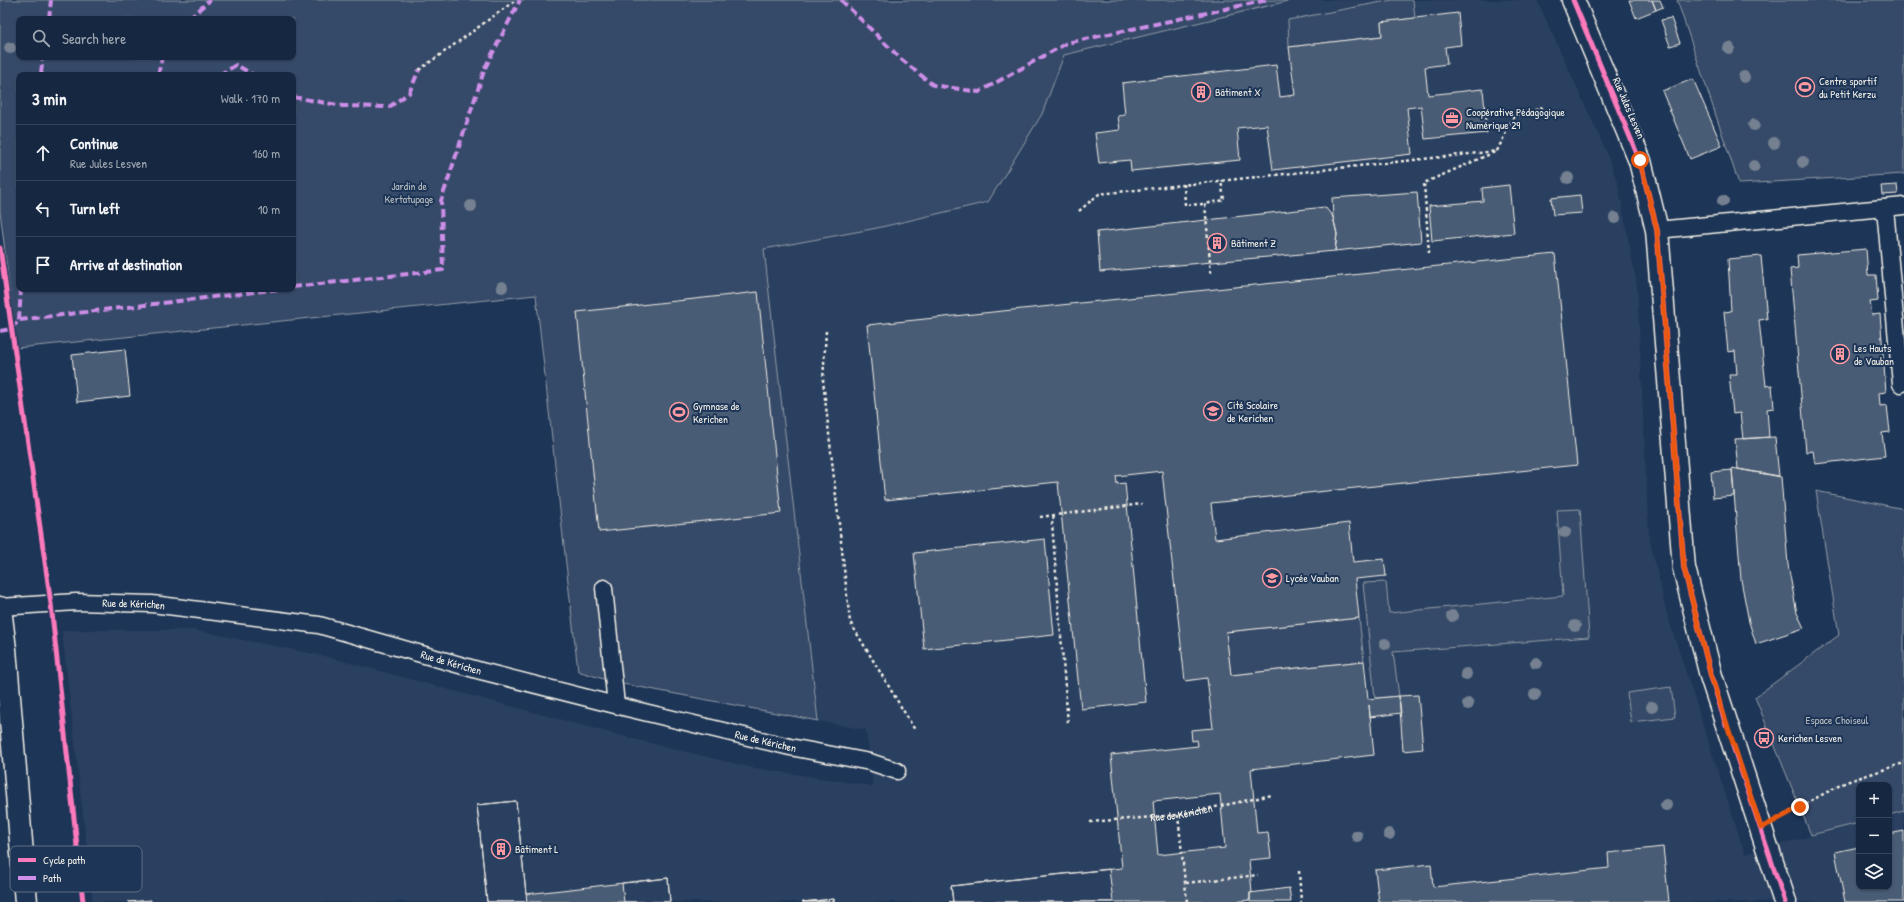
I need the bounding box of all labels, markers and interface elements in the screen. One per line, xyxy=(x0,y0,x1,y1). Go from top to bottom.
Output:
search box xyxy=(16,16,296,60)
icon: search xyxy=(30,27,52,49)
text: Search here xyxy=(62,28,126,49)
place label: Centre sportif du Petit Kerzu xyxy=(1819,74,1877,101)
street label: Rue Jules Lesven xyxy=(1610,75,1648,141)
sports icon: Centre sportif du Petit Kerzu xyxy=(1794,76,1816,98)
building icon: Bâtiment X xyxy=(1190,81,1212,103)
place label: Bâtiment X xyxy=(1215,85,1261,99)
text: 3 min xyxy=(32,87,67,110)
text: Walk · 170 m xyxy=(221,89,280,107)
place label: Coopérative Pédagogique Numérique 29 xyxy=(1466,105,1566,132)
office icon: Coopérative Pédagogique Numérique 29 xyxy=(1441,107,1463,129)
text: Continue xyxy=(70,133,118,154)
icon: ahead xyxy=(32,142,54,164)
text: 160 m xyxy=(252,144,280,162)
route start xyxy=(1631,151,1649,169)
text: Rue Jules Lesven xyxy=(70,154,147,172)
park label: Jardin de Kertatupage xyxy=(385,179,434,206)
icon: left xyxy=(32,198,54,220)
text: Turn left xyxy=(70,198,120,219)
text: 10 m xyxy=(258,200,280,218)
building icon: Bâtiment Z xyxy=(1206,232,1228,254)
place label: Bâtiment Z xyxy=(1231,236,1276,250)
icon: arrive xyxy=(32,254,54,276)
text: Arrive at destination xyxy=(70,254,182,275)
place label: Les Hauts de Vauban xyxy=(1854,341,1894,368)
building icon: Les Hauts de Vauban xyxy=(1829,343,1851,365)
place label: Cité Scolaire de Kerichen xyxy=(1227,398,1279,425)
place label: Gymnase de Kerichen xyxy=(693,399,740,426)
school or university icon: Cité Scolaire de Kerichen xyxy=(1202,400,1224,422)
sports icon: Gymnase de Kerichen xyxy=(668,401,690,423)
school or university icon: Lycée Vauban xyxy=(1261,567,1283,589)
place label: Lycée Vauban xyxy=(1286,571,1339,585)
street label: Rue de Kérichen xyxy=(102,596,166,613)
street label: Rue de Kérichen xyxy=(419,647,483,678)
park label: Espace Choiseul xyxy=(1806,713,1868,727)
street label: Rue de Kérichen xyxy=(733,727,797,755)
bus stop icon: Kerichen Lesven xyxy=(1753,727,1775,749)
place label: Kerichen Lesven xyxy=(1778,731,1842,745)
map controls xyxy=(1856,782,1892,890)
button: + xyxy=(1856,782,1892,818)
route end xyxy=(1791,798,1809,816)
street label: Rue de Kérichen xyxy=(1150,801,1214,824)
button: − xyxy=(1856,818,1892,854)
building icon: Bâtiment L xyxy=(490,838,512,860)
place label: Bâtiment L xyxy=(515,842,558,856)
legend xyxy=(10,846,142,892)
text: Cycle path xyxy=(43,853,86,867)
button: layers xyxy=(1856,854,1892,890)
text: Path xyxy=(43,871,61,885)

